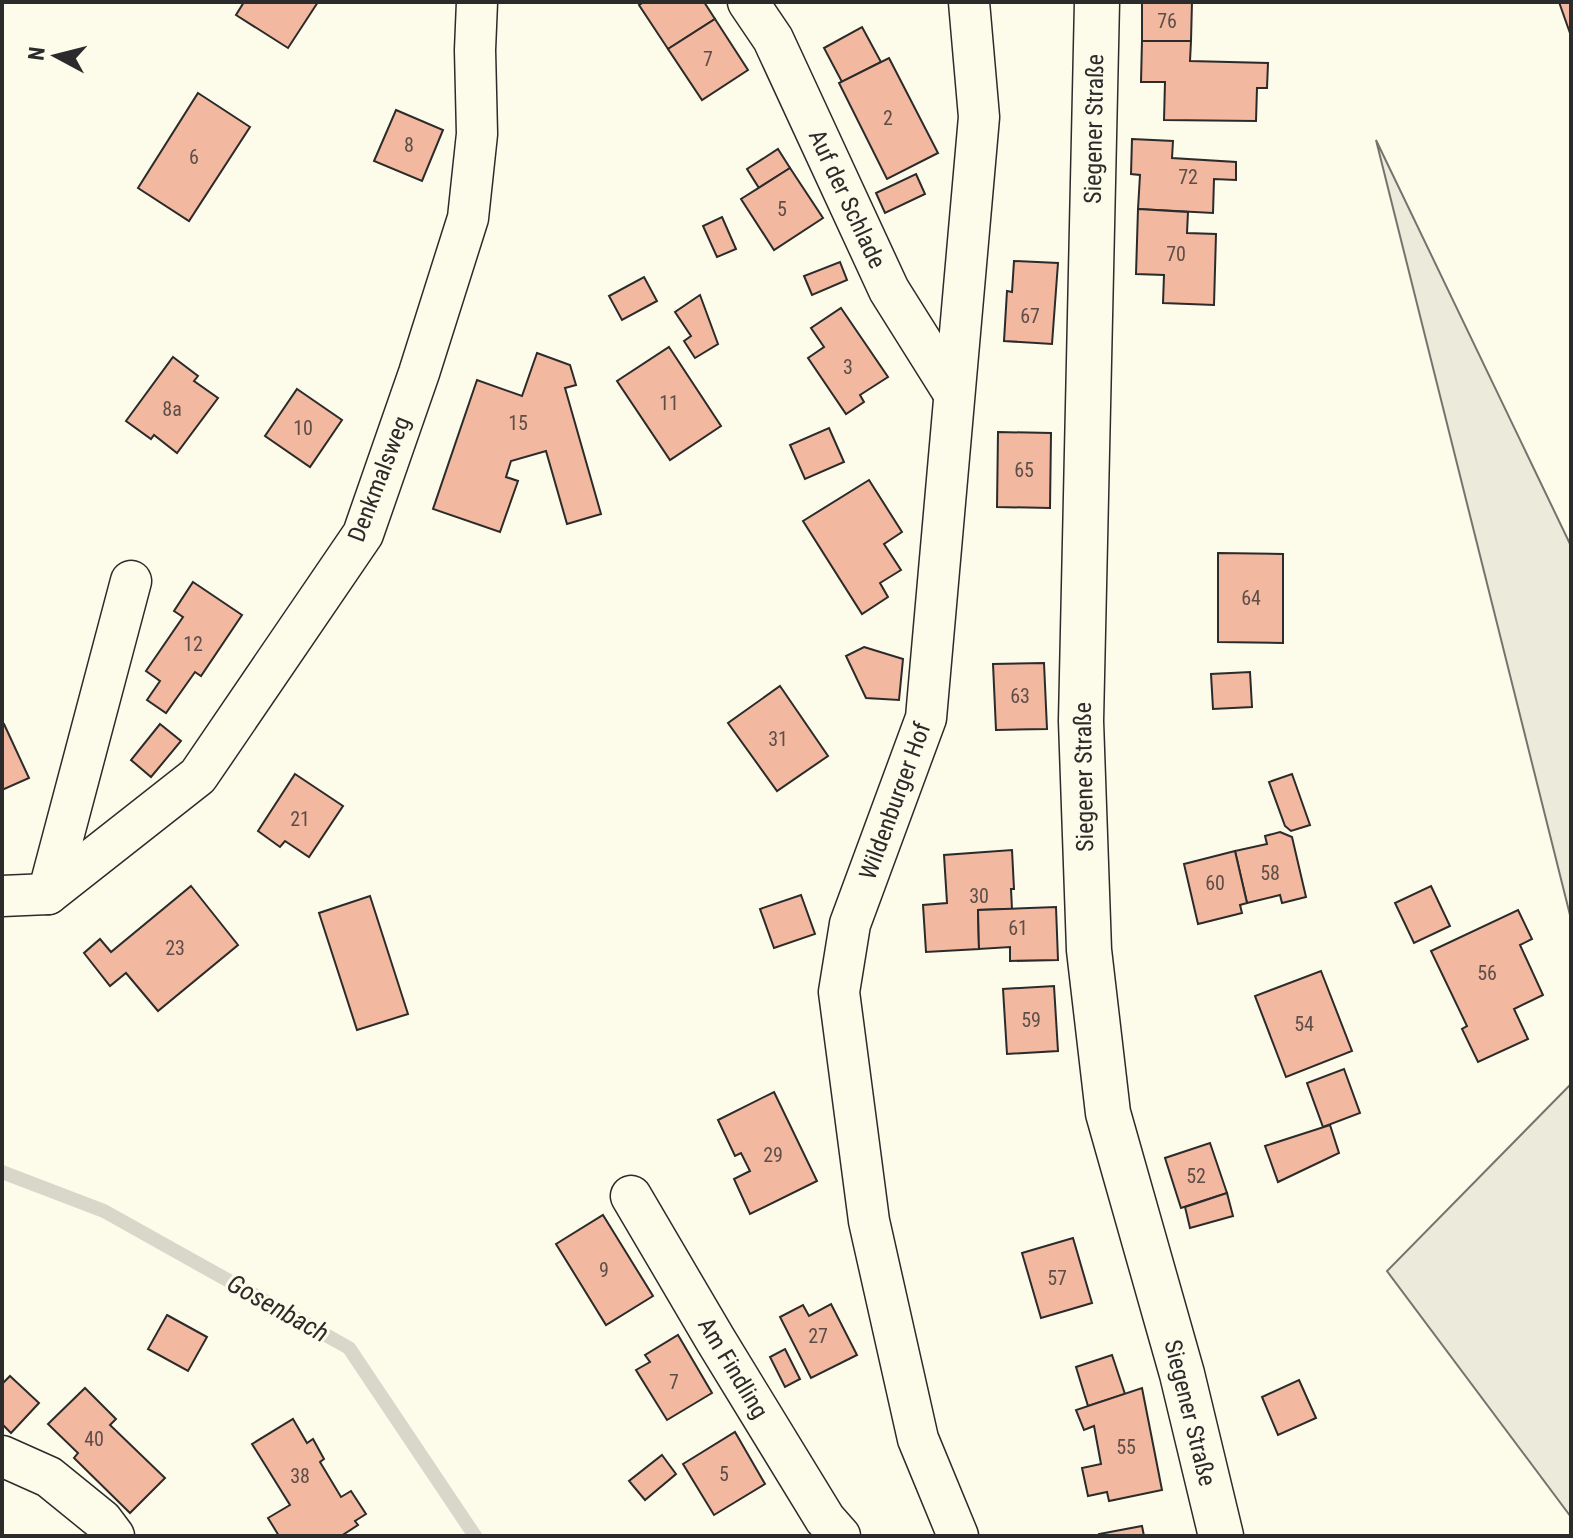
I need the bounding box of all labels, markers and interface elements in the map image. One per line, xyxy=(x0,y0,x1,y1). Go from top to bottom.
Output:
house number: 76 xyxy=(1157,9,1177,33)
north arrow xyxy=(16,16,96,96)
text: N xyxy=(23,45,50,62)
house number: 7 xyxy=(703,47,713,71)
street label: Siegener Straße xyxy=(1079,54,1109,204)
house number: 2 xyxy=(883,106,893,130)
street label: Auf der Schlade xyxy=(803,125,891,273)
house number: 8 xyxy=(404,133,414,157)
house number: 6 xyxy=(189,145,199,169)
house number: 72 xyxy=(1178,165,1198,189)
house number: 5 xyxy=(777,197,787,221)
house number: 70 xyxy=(1166,242,1186,266)
house number: 67 xyxy=(1020,304,1040,328)
house number: 3 xyxy=(843,355,853,379)
house number: 11 xyxy=(659,391,679,415)
house number: 8a xyxy=(162,397,182,421)
house number: 15 xyxy=(508,411,528,435)
street label: Denkmalsweg xyxy=(342,412,416,546)
house number: 10 xyxy=(293,416,313,440)
house number: 65 xyxy=(1014,458,1034,482)
house number: 64 xyxy=(1241,586,1261,610)
house number: 12 xyxy=(183,632,203,656)
house number: 63 xyxy=(1010,684,1030,708)
street label: Siegener Straße xyxy=(1069,702,1099,852)
street label: Wildenburger Hof xyxy=(854,718,937,883)
house number: 31 xyxy=(768,727,788,751)
house number: 21 xyxy=(290,807,310,831)
house number: 58 xyxy=(1260,861,1280,885)
house number: 60 xyxy=(1205,871,1225,895)
house number: 30 xyxy=(969,884,989,908)
house number: 61 xyxy=(1008,916,1028,940)
house number: 23 xyxy=(165,936,185,960)
house number: 56 xyxy=(1477,961,1497,985)
house number: 59 xyxy=(1021,1008,1041,1032)
house number: 54 xyxy=(1294,1012,1314,1036)
house number: 29 xyxy=(763,1143,783,1167)
house number: 52 xyxy=(1186,1164,1206,1188)
house number: 9 xyxy=(599,1258,609,1282)
house number: 57 xyxy=(1047,1266,1067,1290)
water label: Gosenbach xyxy=(222,1268,334,1348)
street label: Am Findling xyxy=(692,1313,774,1423)
house number: 27 xyxy=(808,1324,828,1348)
street label: Siegener Straße xyxy=(1158,1337,1222,1489)
house number: 7 xyxy=(669,1370,679,1394)
house number: 40 xyxy=(84,1427,104,1451)
house number: 55 xyxy=(1116,1435,1136,1459)
house number: 5 xyxy=(719,1462,729,1486)
house number: 38 xyxy=(290,1464,310,1488)

